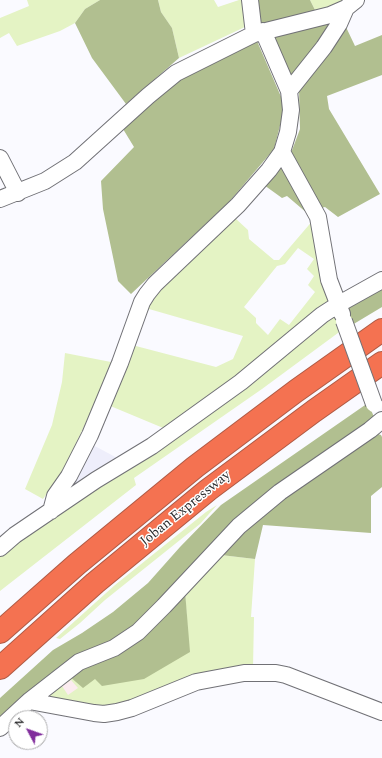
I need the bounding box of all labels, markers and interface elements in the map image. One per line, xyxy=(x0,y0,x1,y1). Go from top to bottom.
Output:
street label: Joban Expressway xyxy=(137,467,235,551)
north arrow xyxy=(8,710,48,750)
text: N xyxy=(10,713,29,731)

